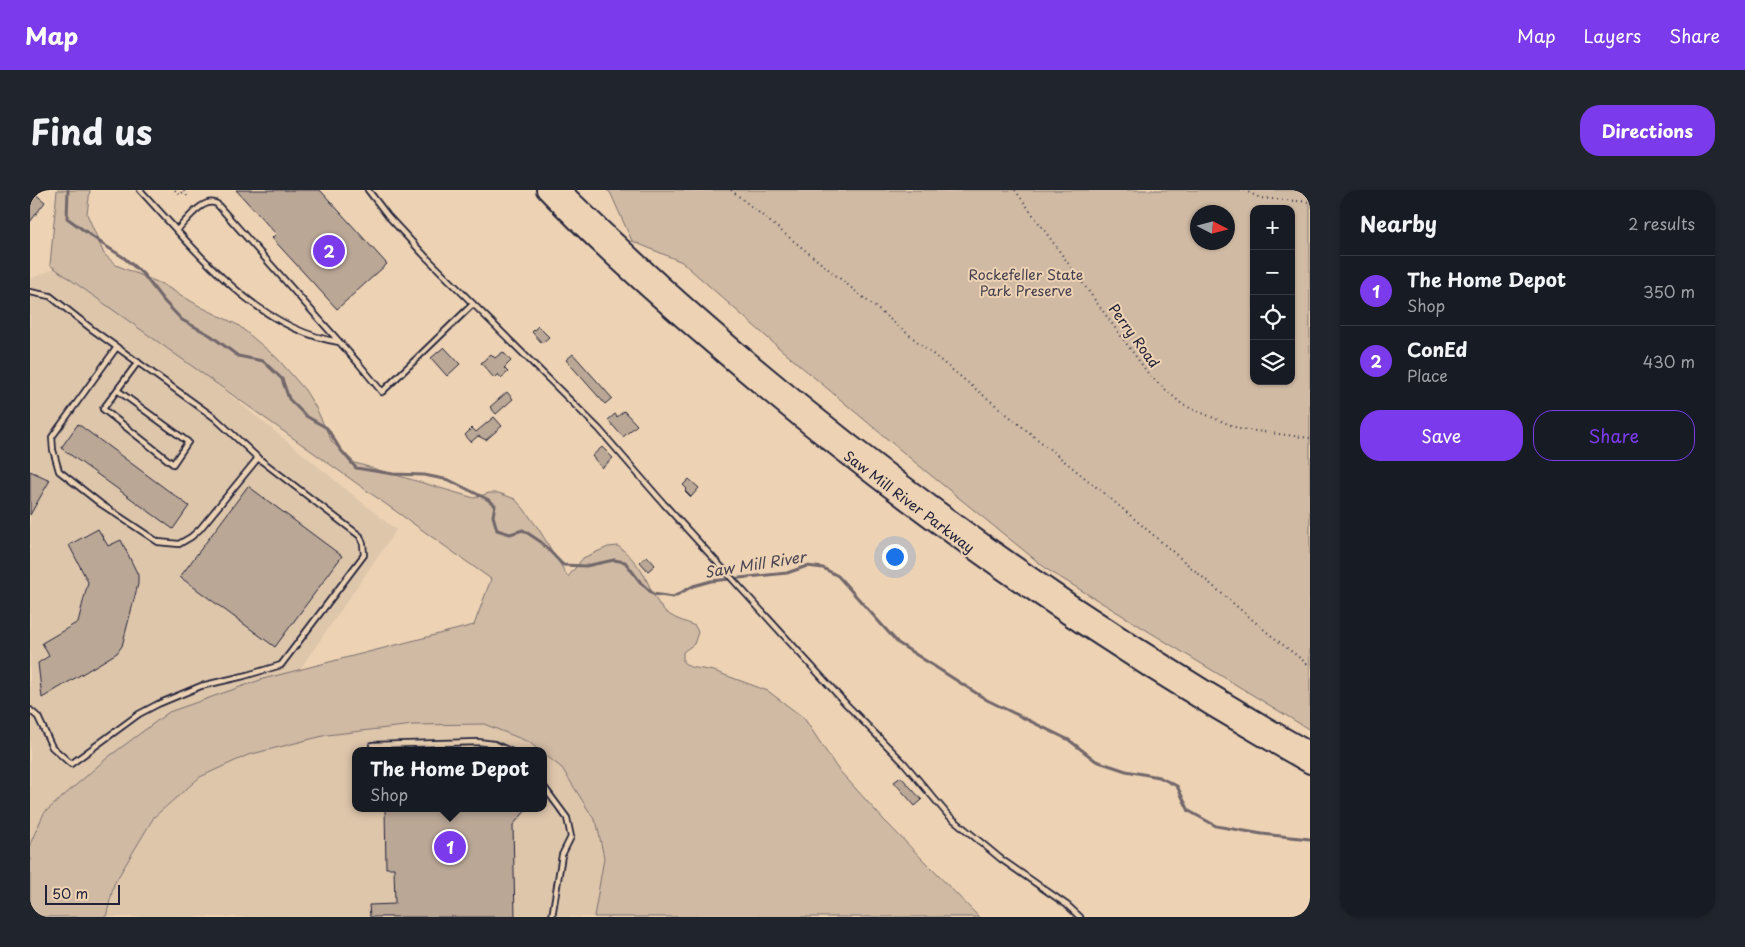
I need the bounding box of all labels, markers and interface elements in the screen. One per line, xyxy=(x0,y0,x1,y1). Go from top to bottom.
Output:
text: Map xyxy=(25,17,78,53)
text: Map xyxy=(1517,22,1556,49)
text: Layers xyxy=(1584,22,1641,49)
text: Share xyxy=(1669,22,1720,49)
text: Find us xyxy=(30,104,152,157)
button: Directions xyxy=(1580,105,1715,156)
north arrow xyxy=(1190,205,1235,250)
map controls xyxy=(1250,205,1295,385)
button: + xyxy=(1250,205,1295,250)
text: Nearby xyxy=(1360,207,1437,239)
text: 2 results xyxy=(1628,211,1695,235)
pin: 2 xyxy=(313,232,345,270)
button: − xyxy=(1250,250,1295,295)
park label: Rockefeller State Park Preserve xyxy=(969,264,1084,301)
text: The Home Depot xyxy=(1407,265,1566,293)
text: 1 xyxy=(1372,279,1380,303)
text: 350 m xyxy=(1643,279,1695,303)
text: Shop xyxy=(1407,293,1445,317)
button: locate xyxy=(1250,295,1295,340)
street label: Perry Road xyxy=(1104,299,1165,372)
text: ConEd xyxy=(1407,335,1467,363)
button: layers xyxy=(1250,340,1295,385)
text: 2 xyxy=(1370,349,1382,373)
text: 430 m xyxy=(1643,349,1695,373)
text: Place xyxy=(1407,363,1448,387)
button: Save xyxy=(1360,410,1523,461)
button: Share xyxy=(1533,410,1695,461)
street label: Saw Mill River Parkway xyxy=(839,445,979,558)
water label: Saw Mill River xyxy=(703,544,809,583)
your location xyxy=(882,544,908,570)
popup xyxy=(352,747,547,812)
text: The Home Depot xyxy=(370,754,529,782)
text: Shop xyxy=(370,782,408,806)
pin: 1 xyxy=(434,828,466,866)
scale bar xyxy=(45,882,120,905)
text: 50 m xyxy=(52,883,88,904)

